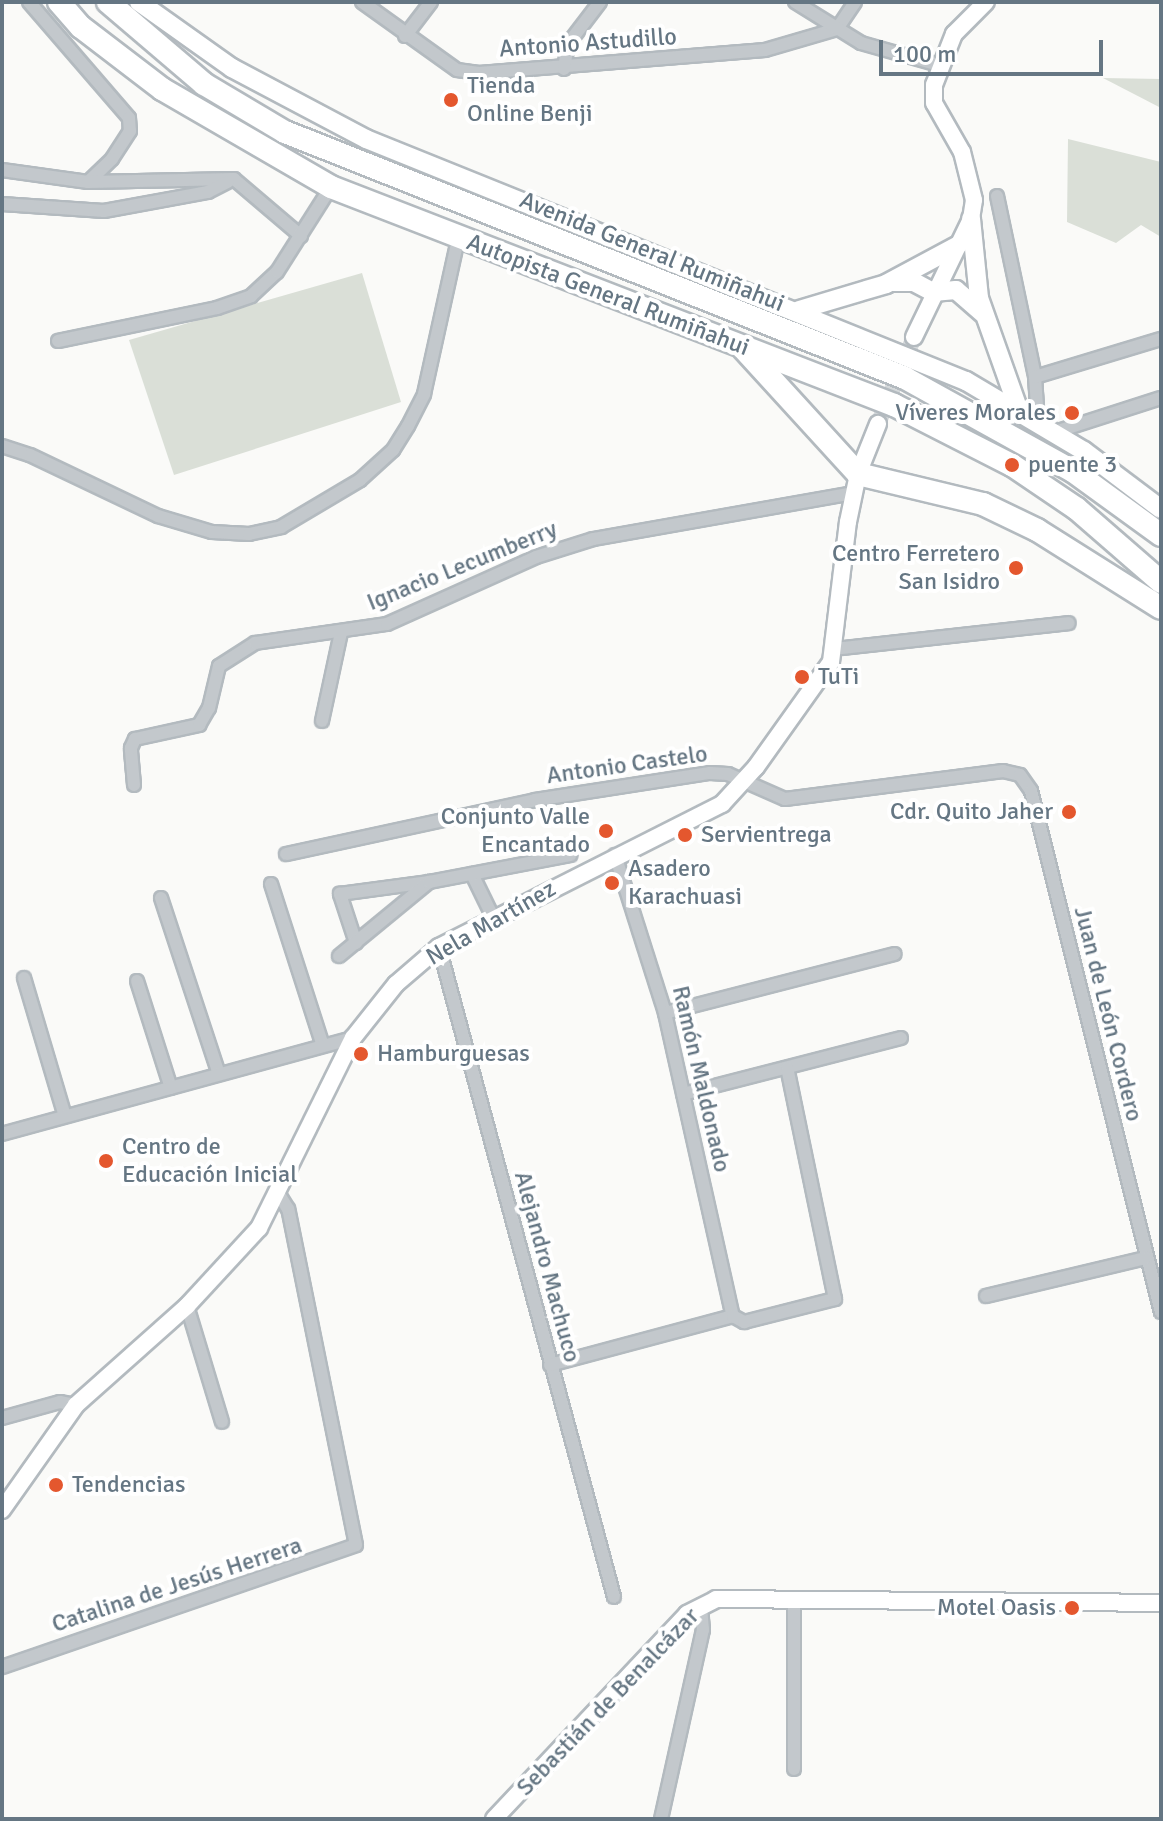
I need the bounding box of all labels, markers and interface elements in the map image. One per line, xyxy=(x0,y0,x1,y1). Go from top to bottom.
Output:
street label: Antonio Astudillo xyxy=(498,22,678,64)
scale bar xyxy=(883,24,1107,74)
text: 100 m xyxy=(893,39,956,69)
place label: Tienda Online Benji xyxy=(467,72,593,128)
marker: Tienda Online Benji xyxy=(442,91,460,109)
street label: Avenida General Rumiñahui xyxy=(515,186,789,318)
street label: Autopista General Rumiñahui xyxy=(463,228,753,362)
place label: Víveres Morales xyxy=(895,399,1056,427)
marker: Víveres Morales xyxy=(1063,404,1081,422)
place label: puente 3 xyxy=(1028,451,1117,479)
marker: puente 3 xyxy=(1003,456,1021,474)
street label: Ignacio Lecumberry xyxy=(363,515,561,617)
place label: Centro Ferretero San Isidro xyxy=(832,540,1000,596)
marker: Centro Ferretero San Isidro xyxy=(1007,559,1025,577)
place label: TuTi xyxy=(818,663,859,691)
marker: TuTi xyxy=(793,668,811,686)
street label: Antonio Castelo xyxy=(545,739,709,791)
place label: Cdr. Quito Jaher xyxy=(890,798,1053,826)
place label: Conjunto Valle Encantado xyxy=(441,803,590,859)
marker: Cdr. Quito Jaher xyxy=(1060,803,1078,821)
place label: Servientrega xyxy=(701,821,832,849)
marker: Conjunto Valle Encantado xyxy=(597,822,615,840)
marker: Servientrega xyxy=(676,826,694,844)
place label: Asadero Karachuasi xyxy=(628,855,742,911)
street label: Nela Martínez xyxy=(421,874,561,972)
marker: Asadero Karachuasi xyxy=(603,874,621,892)
street label: Juan de León Cordero xyxy=(1067,904,1149,1124)
street label: Ramón Maldonado xyxy=(666,983,736,1175)
place label: Hamburguesas xyxy=(377,1040,530,1068)
marker: Hamburguesas xyxy=(352,1045,370,1063)
place label: Centro de Educación Inicial xyxy=(122,1133,297,1189)
marker: Centro de Educación Inicial xyxy=(97,1152,115,1170)
street label: Alejandro Machuco xyxy=(508,1168,586,1366)
place label: Tendencias xyxy=(72,1471,185,1499)
marker: Tendencias xyxy=(47,1476,65,1494)
street label: Catalina de Jesús Herrera xyxy=(48,1531,306,1639)
place label: Motel Oasis xyxy=(937,1594,1056,1622)
marker: Motel Oasis xyxy=(1063,1599,1081,1617)
street label: Sebastián de Benalcázar xyxy=(511,1602,705,1802)

